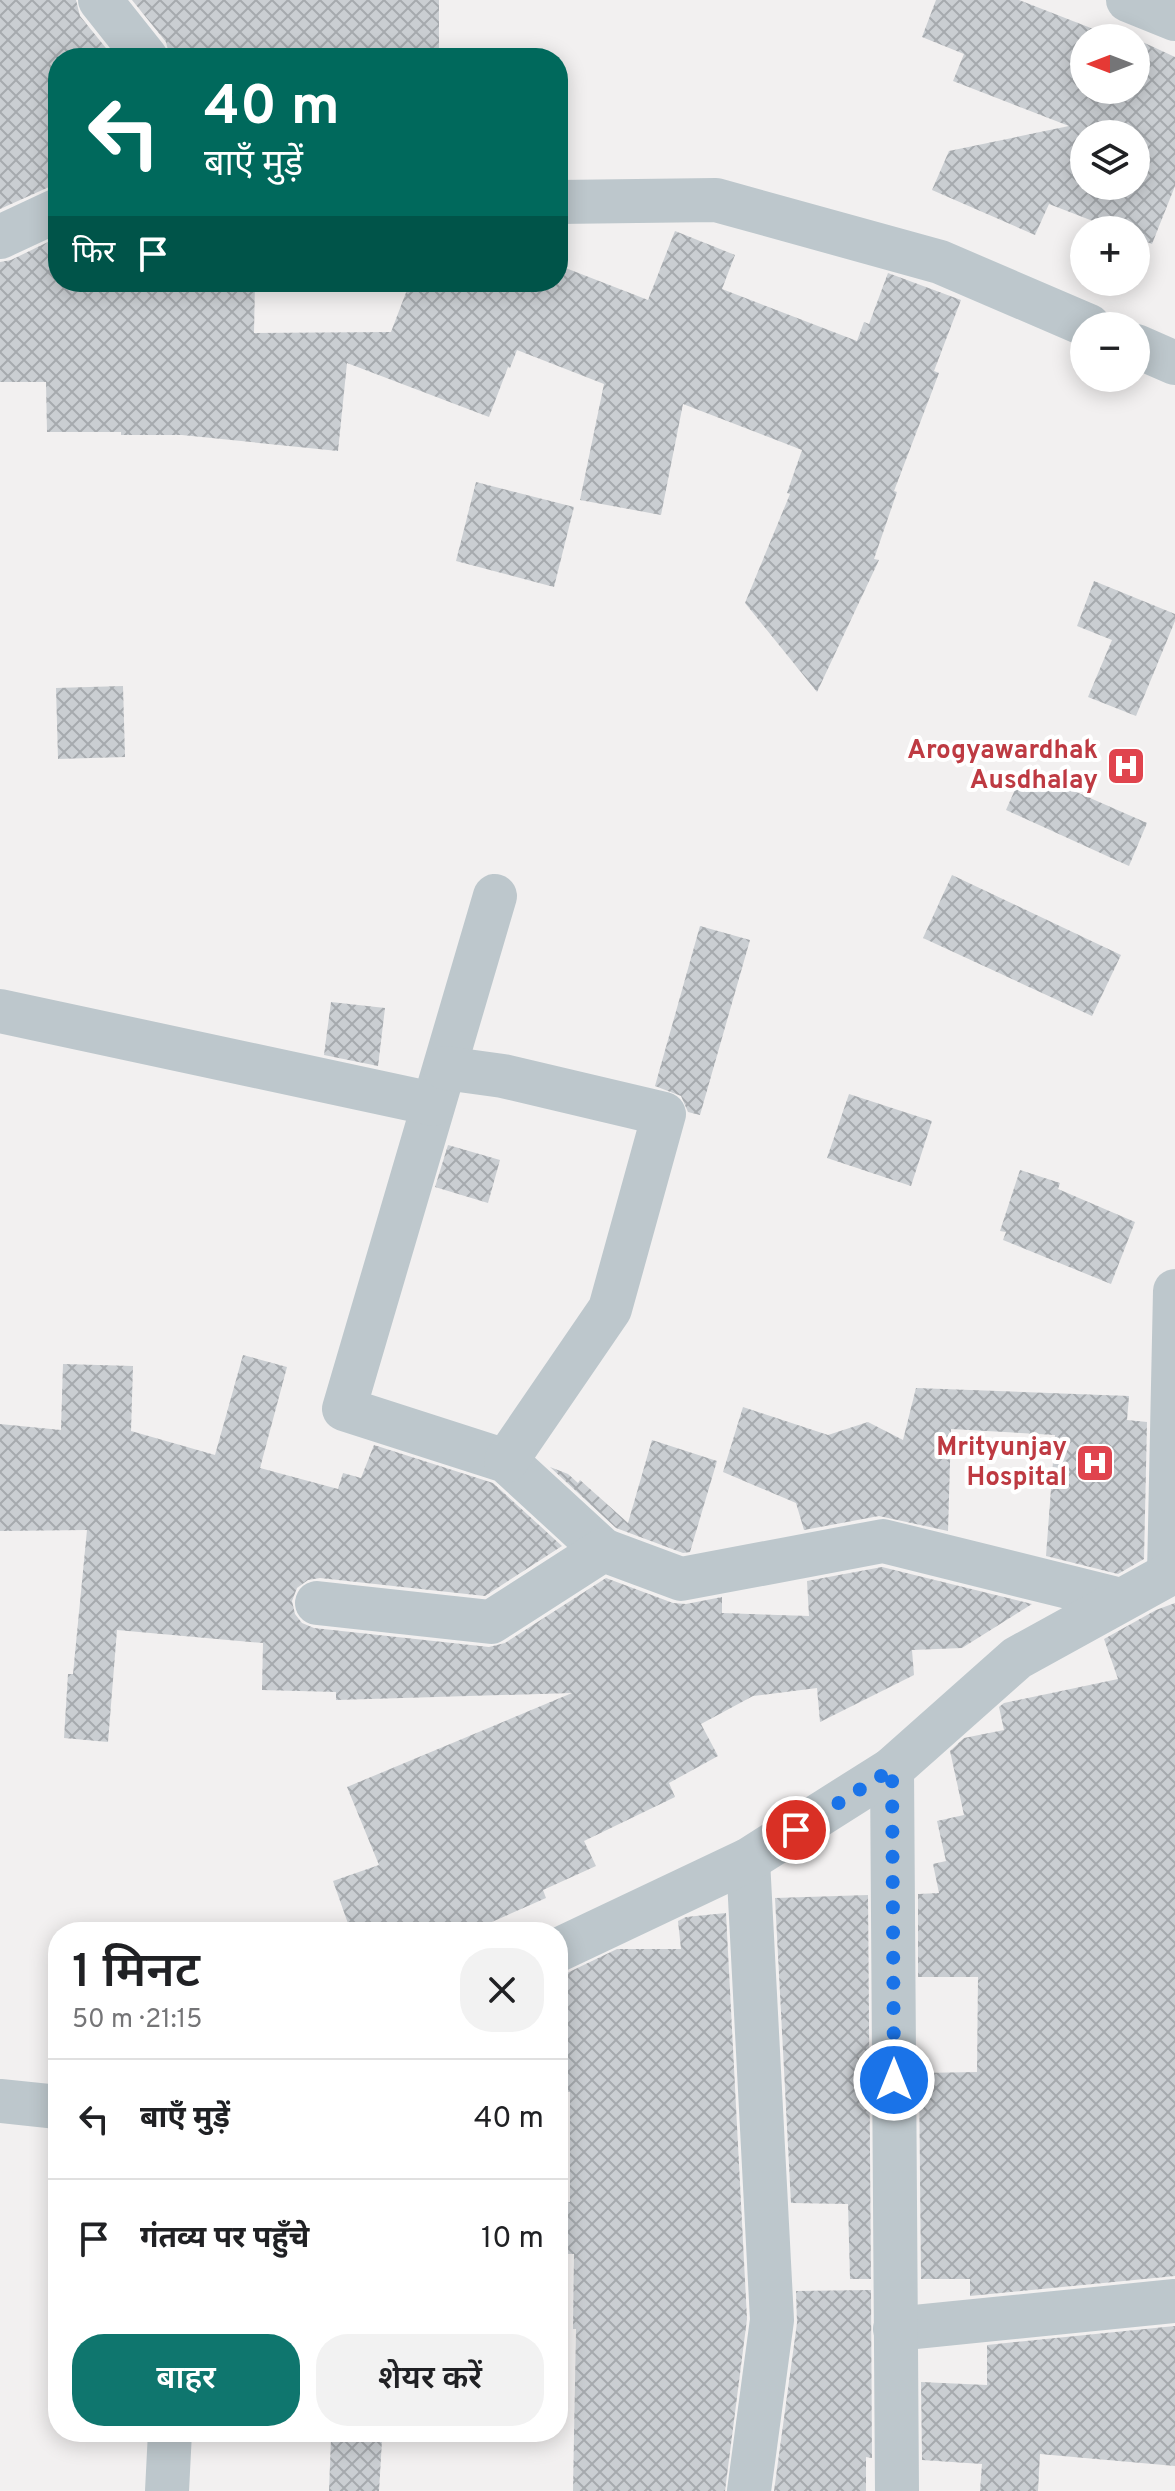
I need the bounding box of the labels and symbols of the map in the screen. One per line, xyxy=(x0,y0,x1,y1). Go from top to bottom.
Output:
north arrow xyxy=(1070,24,1150,104)
place label: Arogyawardhak Ausdhalay xyxy=(907,735,1098,798)
hospital icon: Arogyawardhak Ausdhalay xyxy=(1105,745,1147,787)
place label: Mrityunjay Hospital xyxy=(936,1432,1067,1495)
hospital icon: Mrityunjay Hospital xyxy=(1074,1442,1116,1484)
pin xyxy=(762,1796,830,1864)
position arrow xyxy=(852,2038,936,2122)

